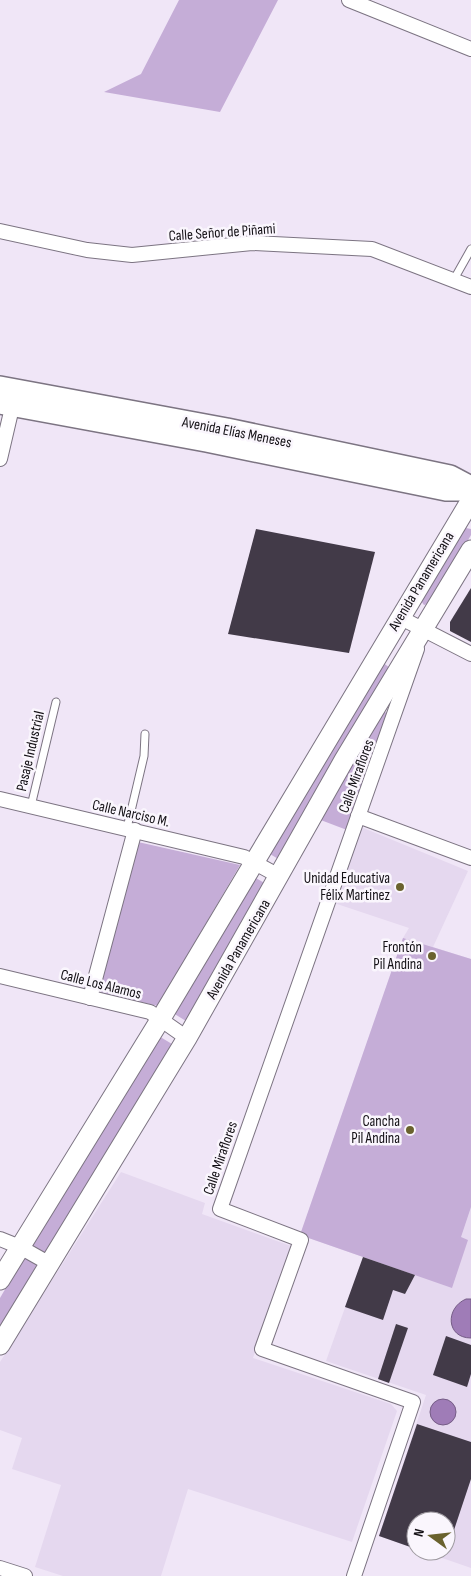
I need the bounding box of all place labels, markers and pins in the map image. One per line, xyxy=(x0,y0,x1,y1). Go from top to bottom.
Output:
place label: Unidad Educativa Félix Martinez xyxy=(304,869,391,905)
marker: Unidad Educativa Félix Martinez xyxy=(394,881,406,893)
place label: Frontón Pil Andina xyxy=(373,938,422,974)
marker: Frontón Pil Andina xyxy=(426,950,438,962)
place label: Cancha Pil Andina xyxy=(351,1112,400,1148)
marker: Cancha Pil Andina xyxy=(404,1124,416,1136)

